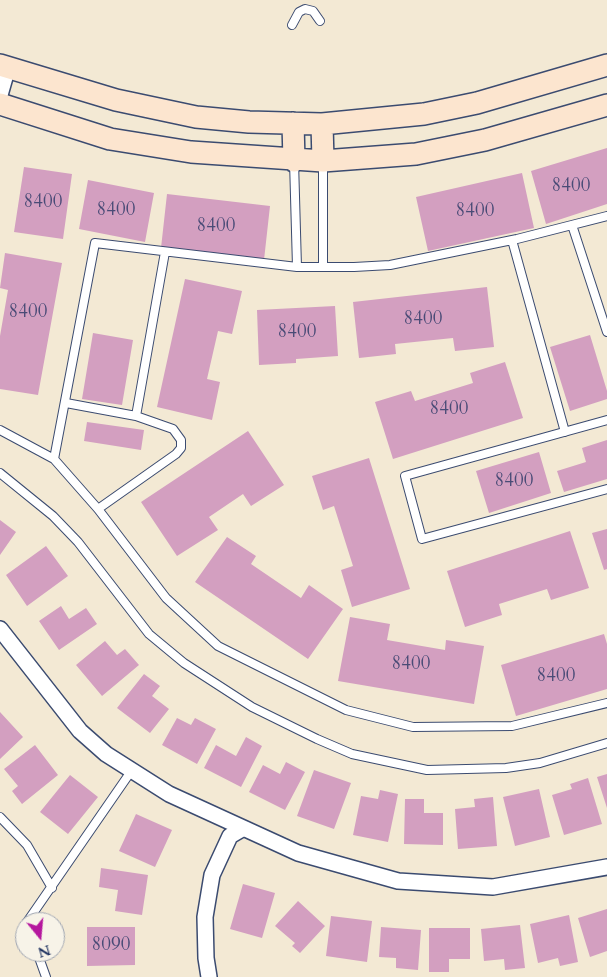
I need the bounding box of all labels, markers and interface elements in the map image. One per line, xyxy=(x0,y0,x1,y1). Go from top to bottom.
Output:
house number: 8400 xyxy=(552,176,590,198)
house number: 8400 xyxy=(24,192,62,214)
house number: 8400 xyxy=(97,200,135,222)
house number: 8400 xyxy=(456,201,494,223)
house number: 8400 xyxy=(197,216,235,238)
house number: 8400 xyxy=(9,302,47,324)
house number: 8400 xyxy=(404,309,442,331)
house number: 8400 xyxy=(278,322,316,344)
house number: 8400 xyxy=(430,399,468,421)
house number: 8400 xyxy=(495,471,533,493)
house number: 8400 xyxy=(392,654,430,676)
house number: 8400 xyxy=(537,666,575,688)
north arrow xyxy=(15,912,65,962)
house number: 8090 xyxy=(92,935,130,957)
text: N xyxy=(36,940,53,962)

